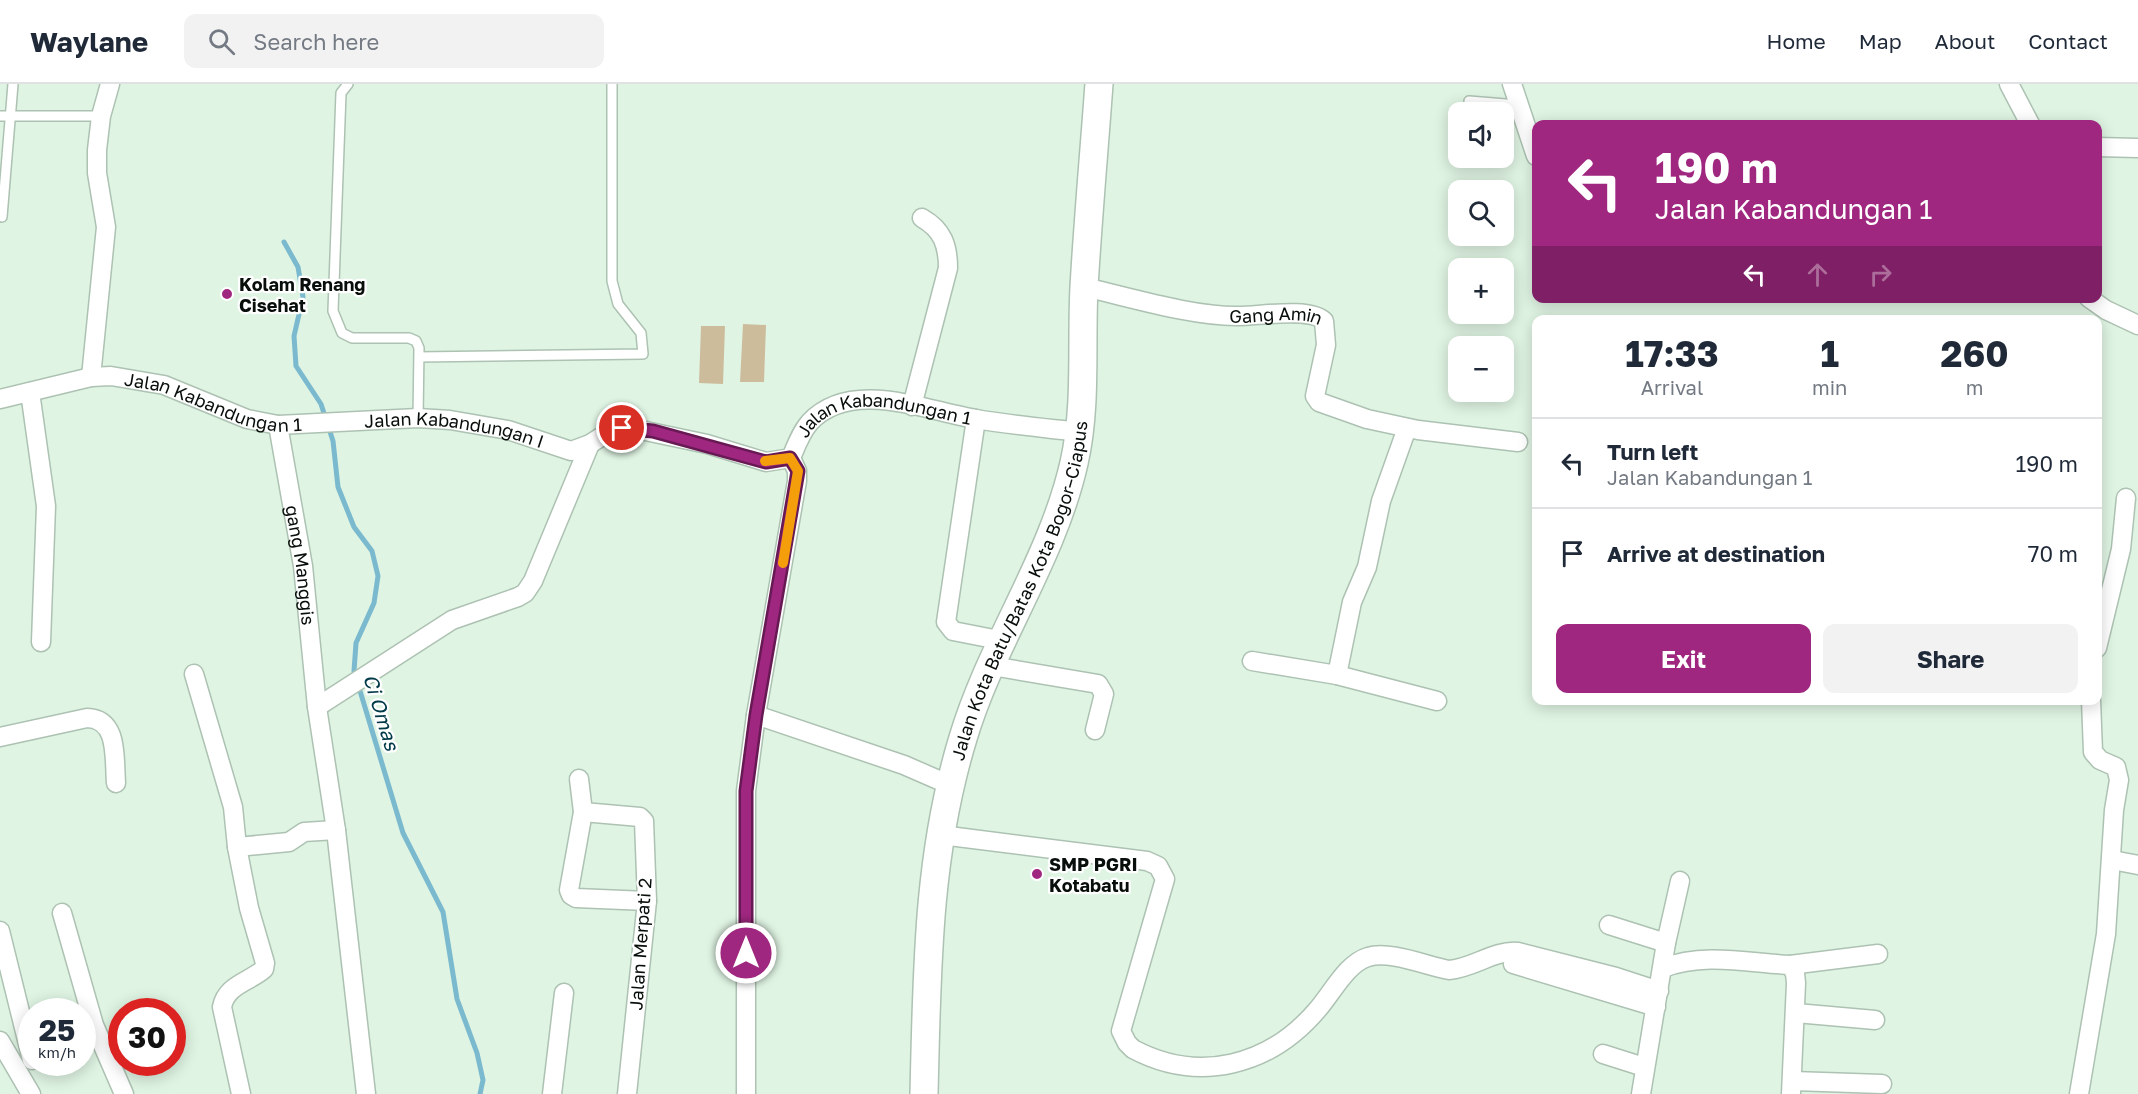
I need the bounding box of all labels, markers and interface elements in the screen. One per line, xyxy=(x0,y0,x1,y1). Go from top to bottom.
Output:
search box xyxy=(184,14,604,68)
text: Waylane xyxy=(30,25,148,58)
icon: search xyxy=(205,25,238,58)
text: Search here xyxy=(253,28,379,55)
text: Home xyxy=(1766,28,1826,54)
text: Map xyxy=(1859,28,1902,54)
text: About xyxy=(1935,28,1995,54)
text: Contact xyxy=(2028,28,2108,54)
map controls xyxy=(1448,102,1514,402)
button: sound xyxy=(1448,102,1514,168)
text: 190 m xyxy=(1655,142,1778,192)
icon: left xyxy=(1556,144,1634,222)
button: search xyxy=(1448,180,1514,246)
text: Jalan Kabandungan 1 xyxy=(1655,193,1932,225)
button: + xyxy=(1448,258,1514,324)
icon: left xyxy=(1738,258,1771,291)
icon: ahead xyxy=(1801,258,1834,291)
icon: right xyxy=(1864,258,1897,291)
place label: Kolam Renang Cisehat xyxy=(239,273,365,316)
marker: Kolam Renang Cisehat xyxy=(220,287,234,301)
street label: Gang Amin xyxy=(1229,302,1326,329)
text: 17:33 xyxy=(1625,332,1719,375)
text: 1 xyxy=(1820,332,1839,375)
text: 260 xyxy=(1941,332,2009,375)
button: − xyxy=(1448,336,1514,402)
street label: Jalan Kabandungan 1 xyxy=(123,367,303,436)
text: Arrival xyxy=(1641,375,1703,399)
text: min xyxy=(1812,375,1847,399)
text: m xyxy=(1966,375,1984,399)
street label: Jalan Kabandungan 1 xyxy=(791,389,974,441)
pin xyxy=(596,402,647,453)
street label: Jalan Kabandungan I xyxy=(364,407,547,452)
icon: arrive xyxy=(605,411,638,444)
street label: Jalan Kota Batu/Batas Kota Bogor–Ciapus xyxy=(946,420,1091,763)
text: Turn left xyxy=(1607,438,1698,465)
icon: left xyxy=(1556,447,1589,480)
text: 190 m xyxy=(2015,450,2078,477)
text: Jalan Kabandungan 1 xyxy=(1607,465,1813,489)
street label: gang Manggis xyxy=(281,503,320,626)
icon: arrive xyxy=(1556,537,1589,570)
text: Arrive at destination xyxy=(1607,540,1825,567)
text: 70 m xyxy=(2028,540,2078,567)
button: Exit xyxy=(1556,624,1811,693)
button: Share xyxy=(1823,624,2078,693)
water label: Ci Omas xyxy=(359,671,405,754)
place label: SMP PGRI Kotabatu xyxy=(1049,853,1138,896)
marker: SMP PGRI Kotabatu xyxy=(1030,867,1044,881)
street label: Jalan Merpati 2 xyxy=(624,877,656,1011)
position arrow xyxy=(714,921,778,985)
speed limit sign: 30 xyxy=(108,998,186,1076)
text: 25 xyxy=(39,1012,75,1048)
text: km/h xyxy=(38,1043,76,1061)

